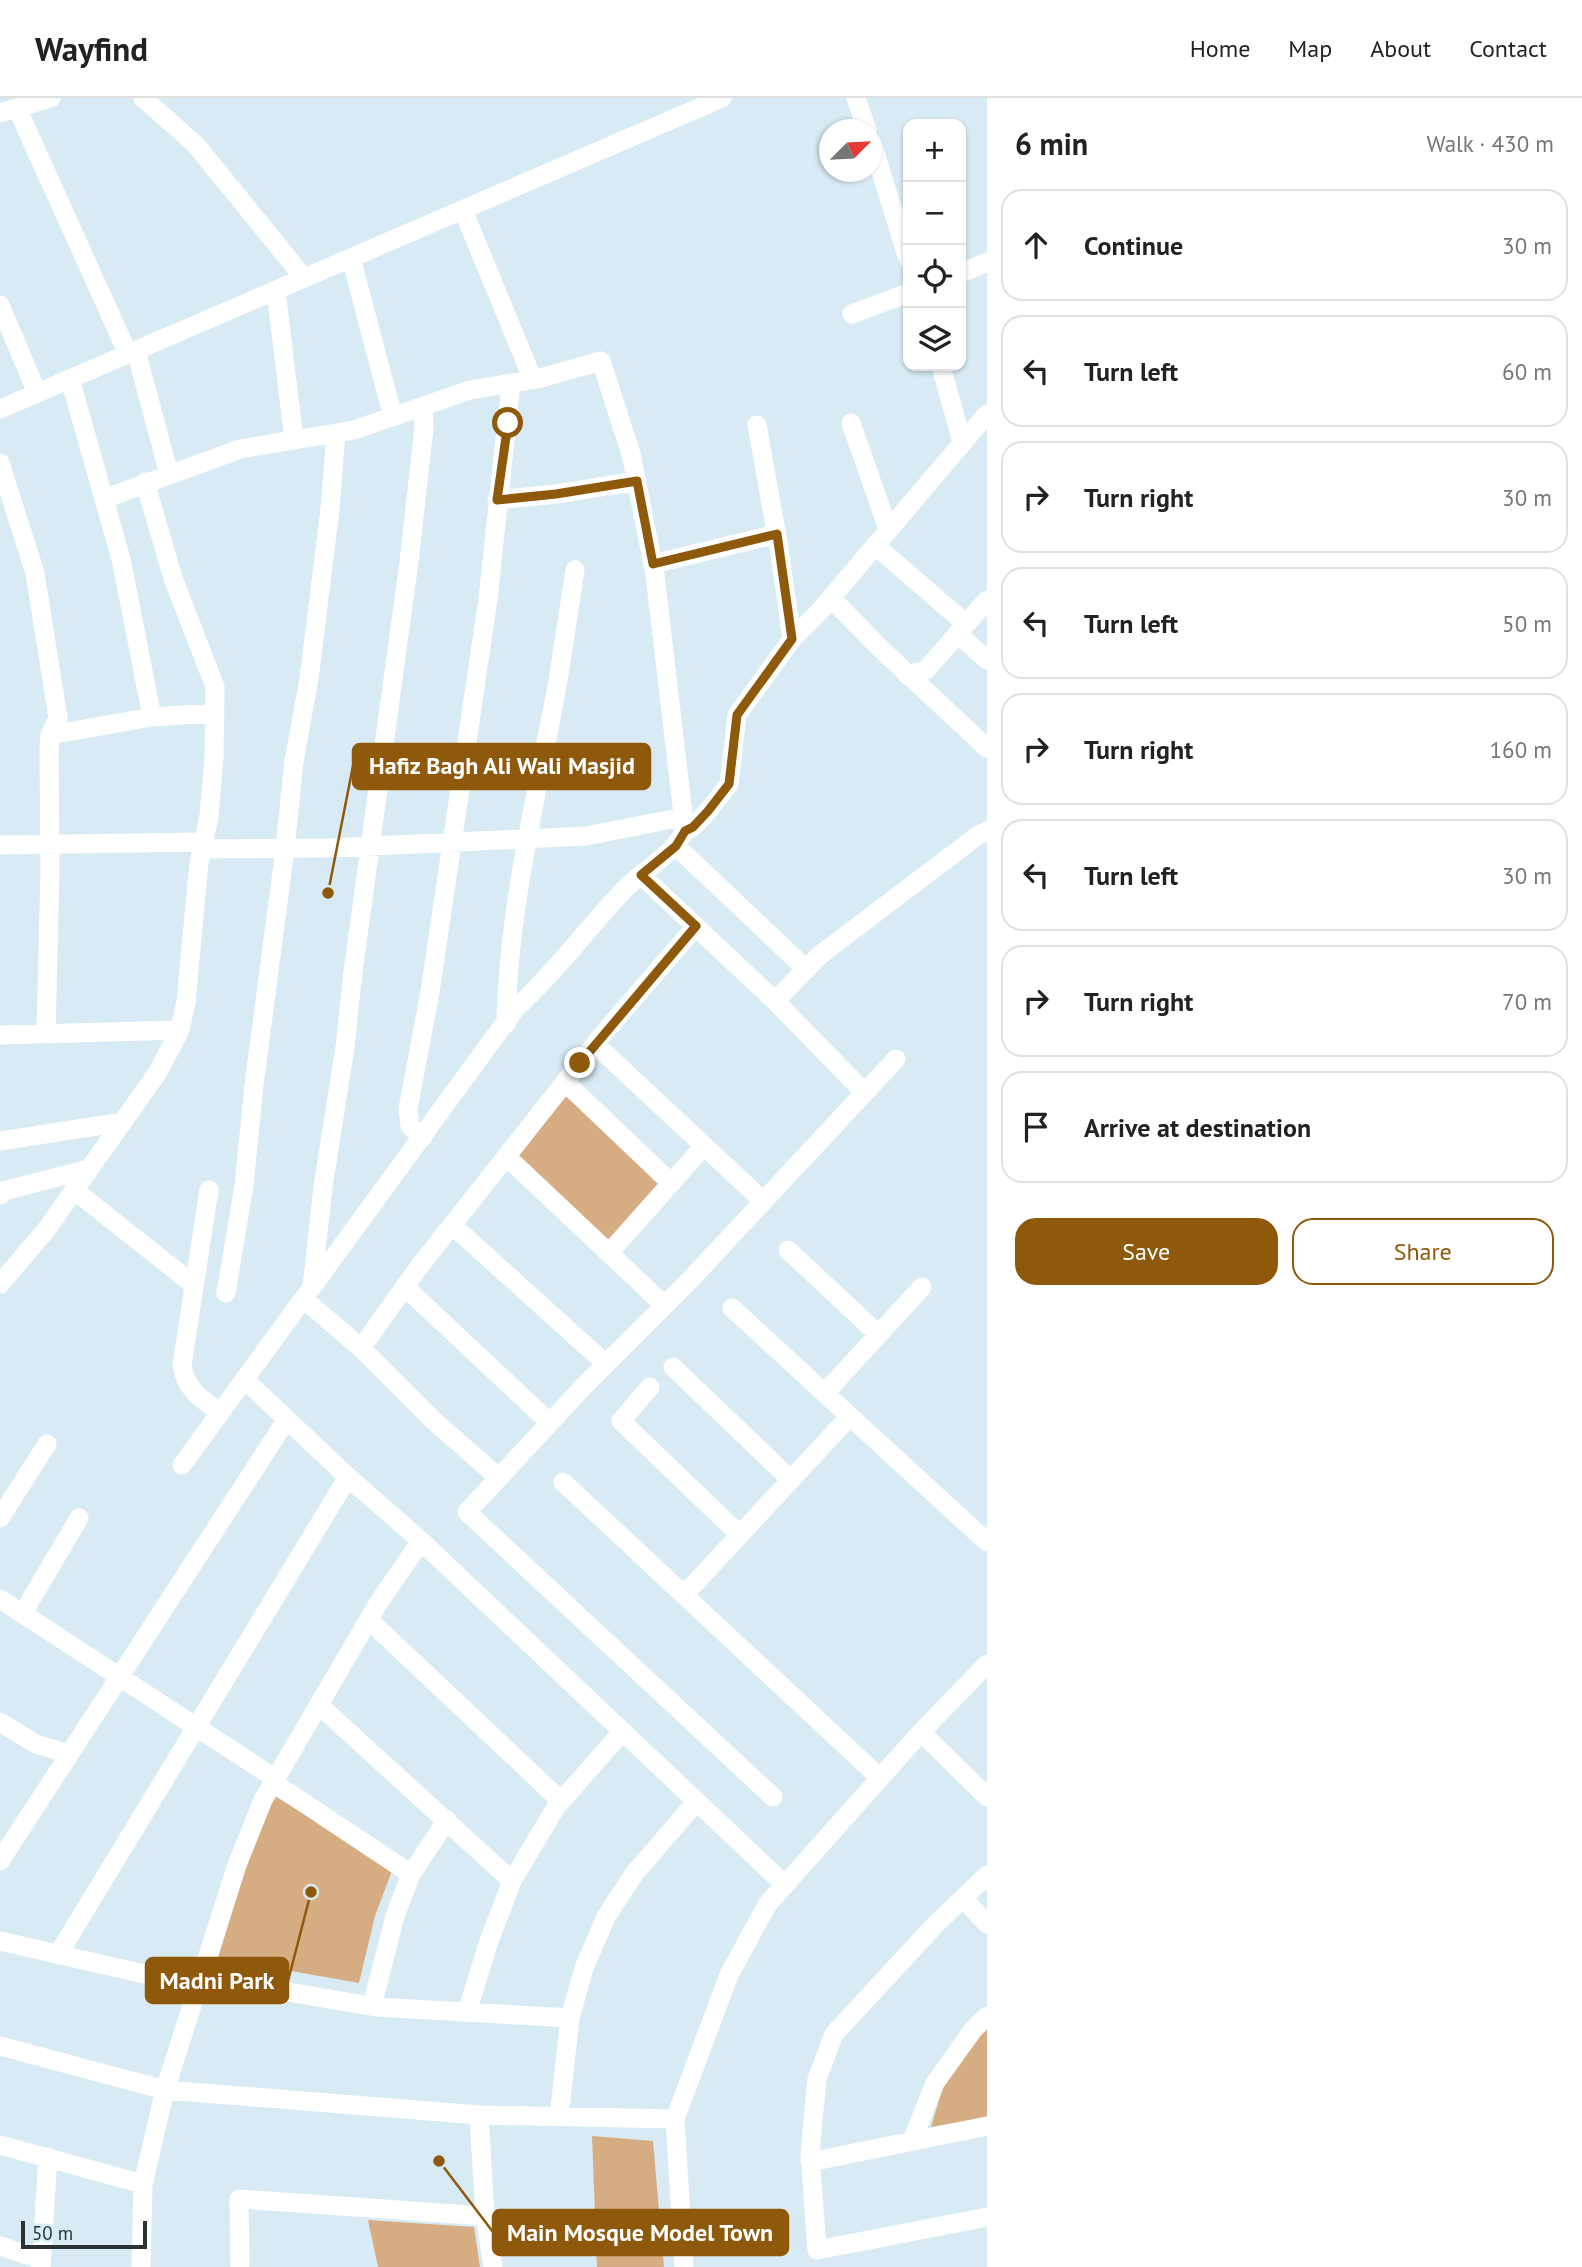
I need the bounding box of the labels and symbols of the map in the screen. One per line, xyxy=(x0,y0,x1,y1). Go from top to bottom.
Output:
north arrow xyxy=(819,119,882,182)
route start xyxy=(492,407,523,438)
callout: Hafiz Bagh Ali Wali Masjid xyxy=(353,744,650,789)
text: Hafiz Bagh Ali Wali Masjid xyxy=(369,750,635,781)
route end xyxy=(564,1047,595,1078)
callout: Madni Park xyxy=(146,1958,288,2003)
text: Madni Park xyxy=(160,1965,275,1996)
callout: Main Mosque Model Town xyxy=(493,2210,788,2255)
text: Main Mosque Model Town xyxy=(507,2217,773,2248)
scale bar xyxy=(21,2218,147,2250)

